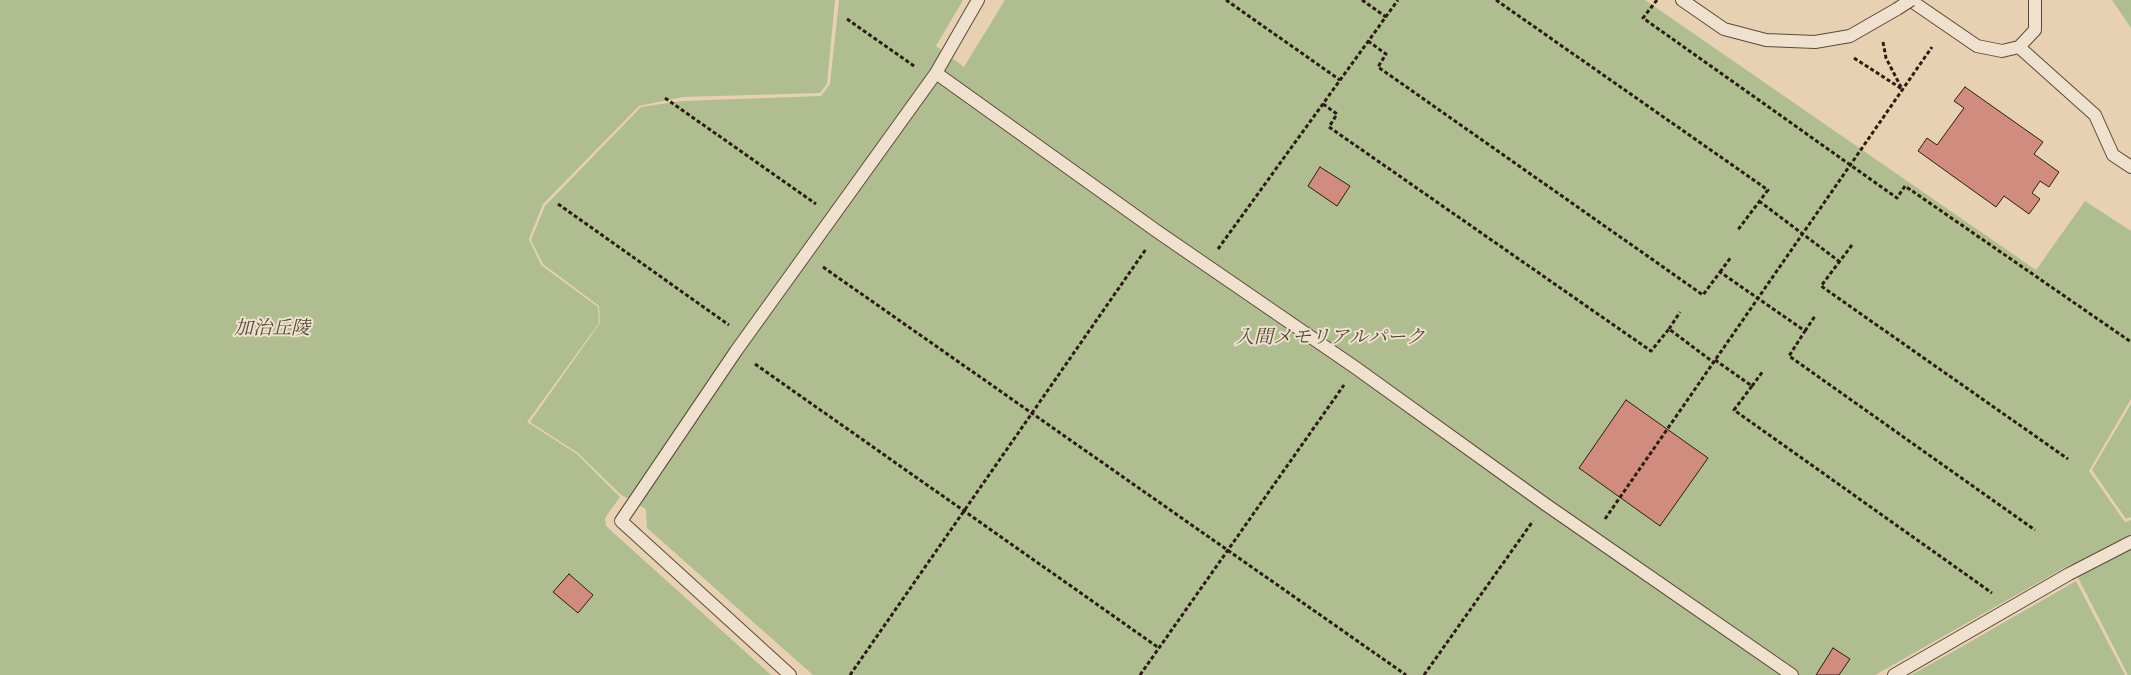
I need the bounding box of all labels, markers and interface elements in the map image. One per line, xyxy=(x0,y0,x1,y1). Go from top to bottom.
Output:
park label: 加治丘陵 xyxy=(234,318,310,340)
park label: 入間メモリアルパーク xyxy=(1235,327,1425,349)

